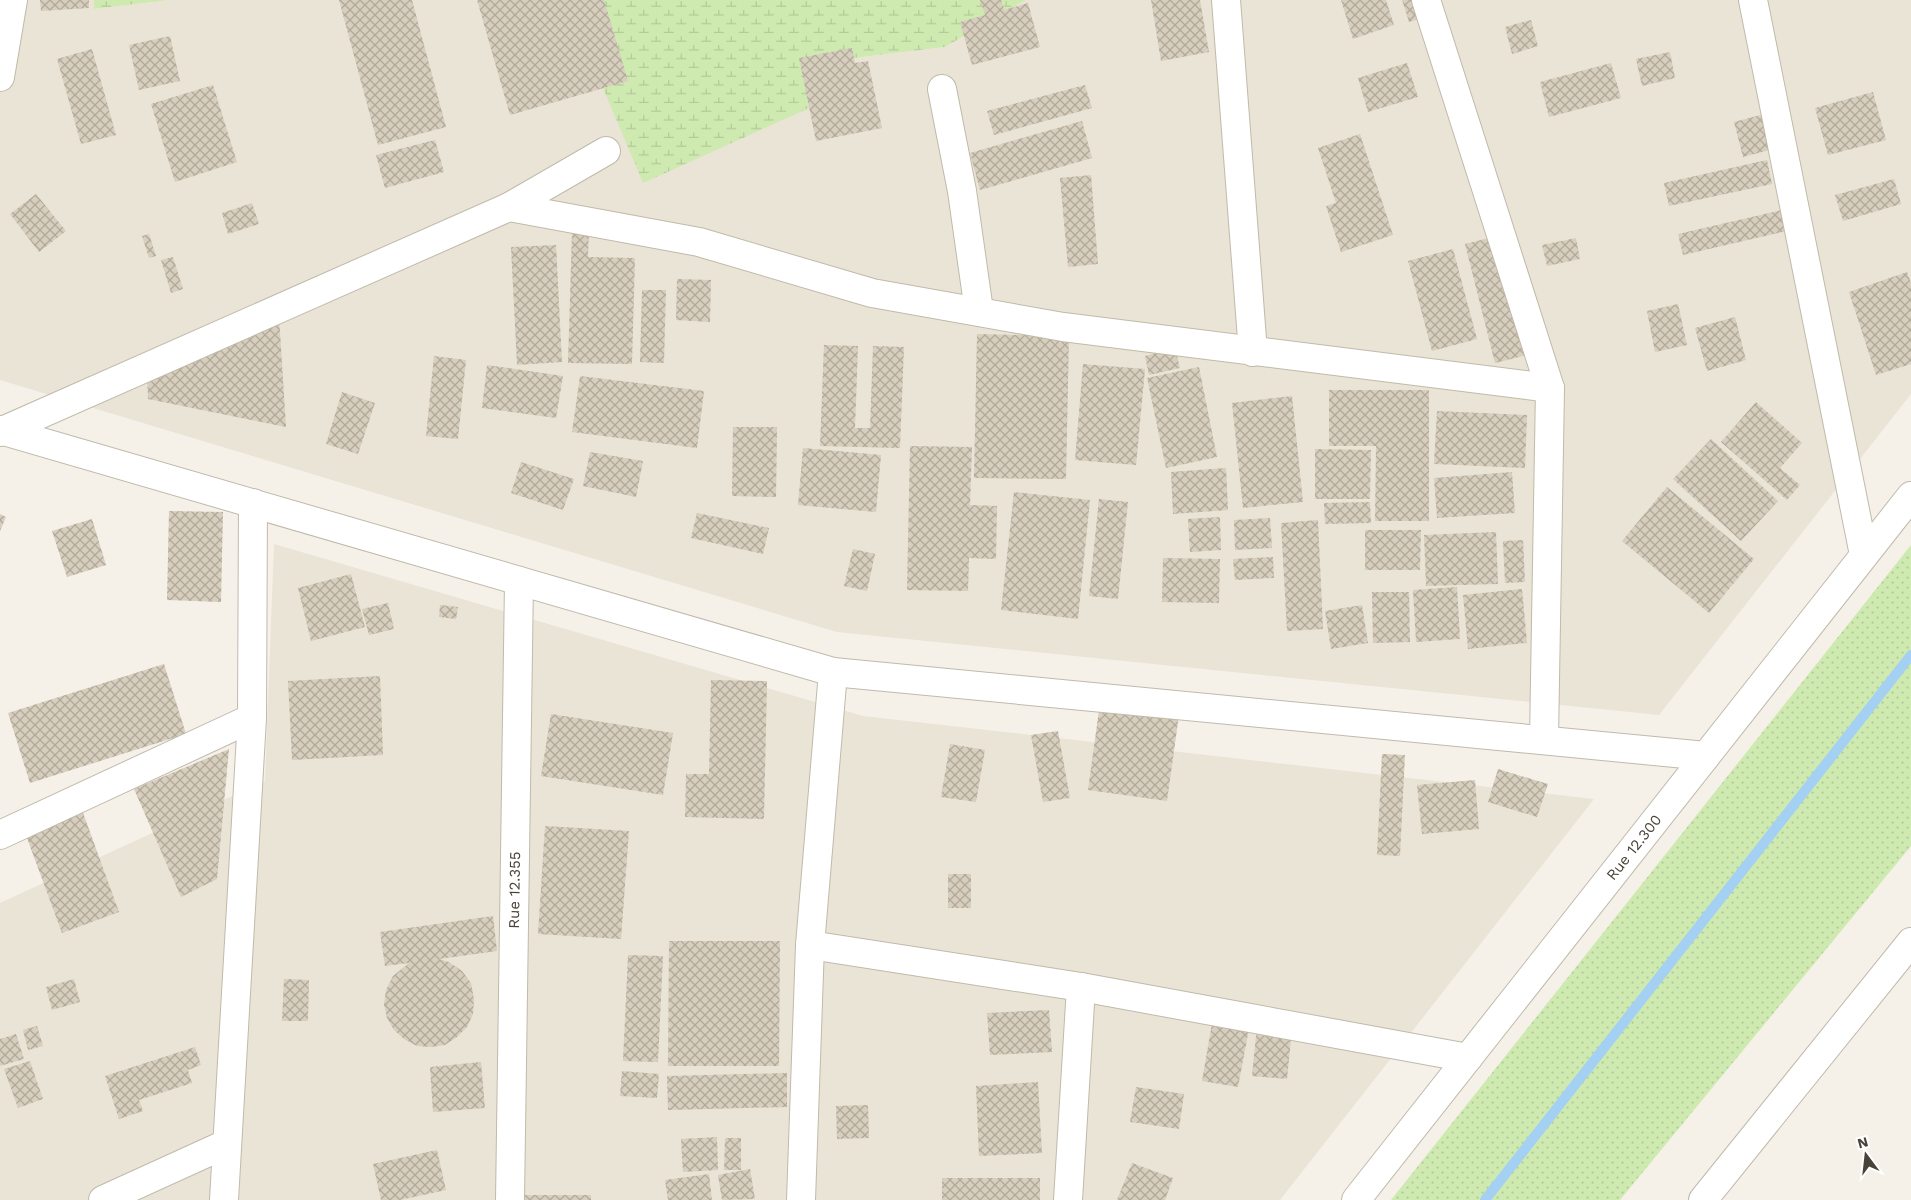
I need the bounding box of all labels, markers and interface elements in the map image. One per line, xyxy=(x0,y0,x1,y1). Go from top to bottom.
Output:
street label: Rue 12.300 xyxy=(1603,811,1665,884)
street label: Rue 12.355 xyxy=(505,851,524,929)
north arrow xyxy=(1841,1130,1891,1180)
text: N xyxy=(1856,1133,1870,1152)

